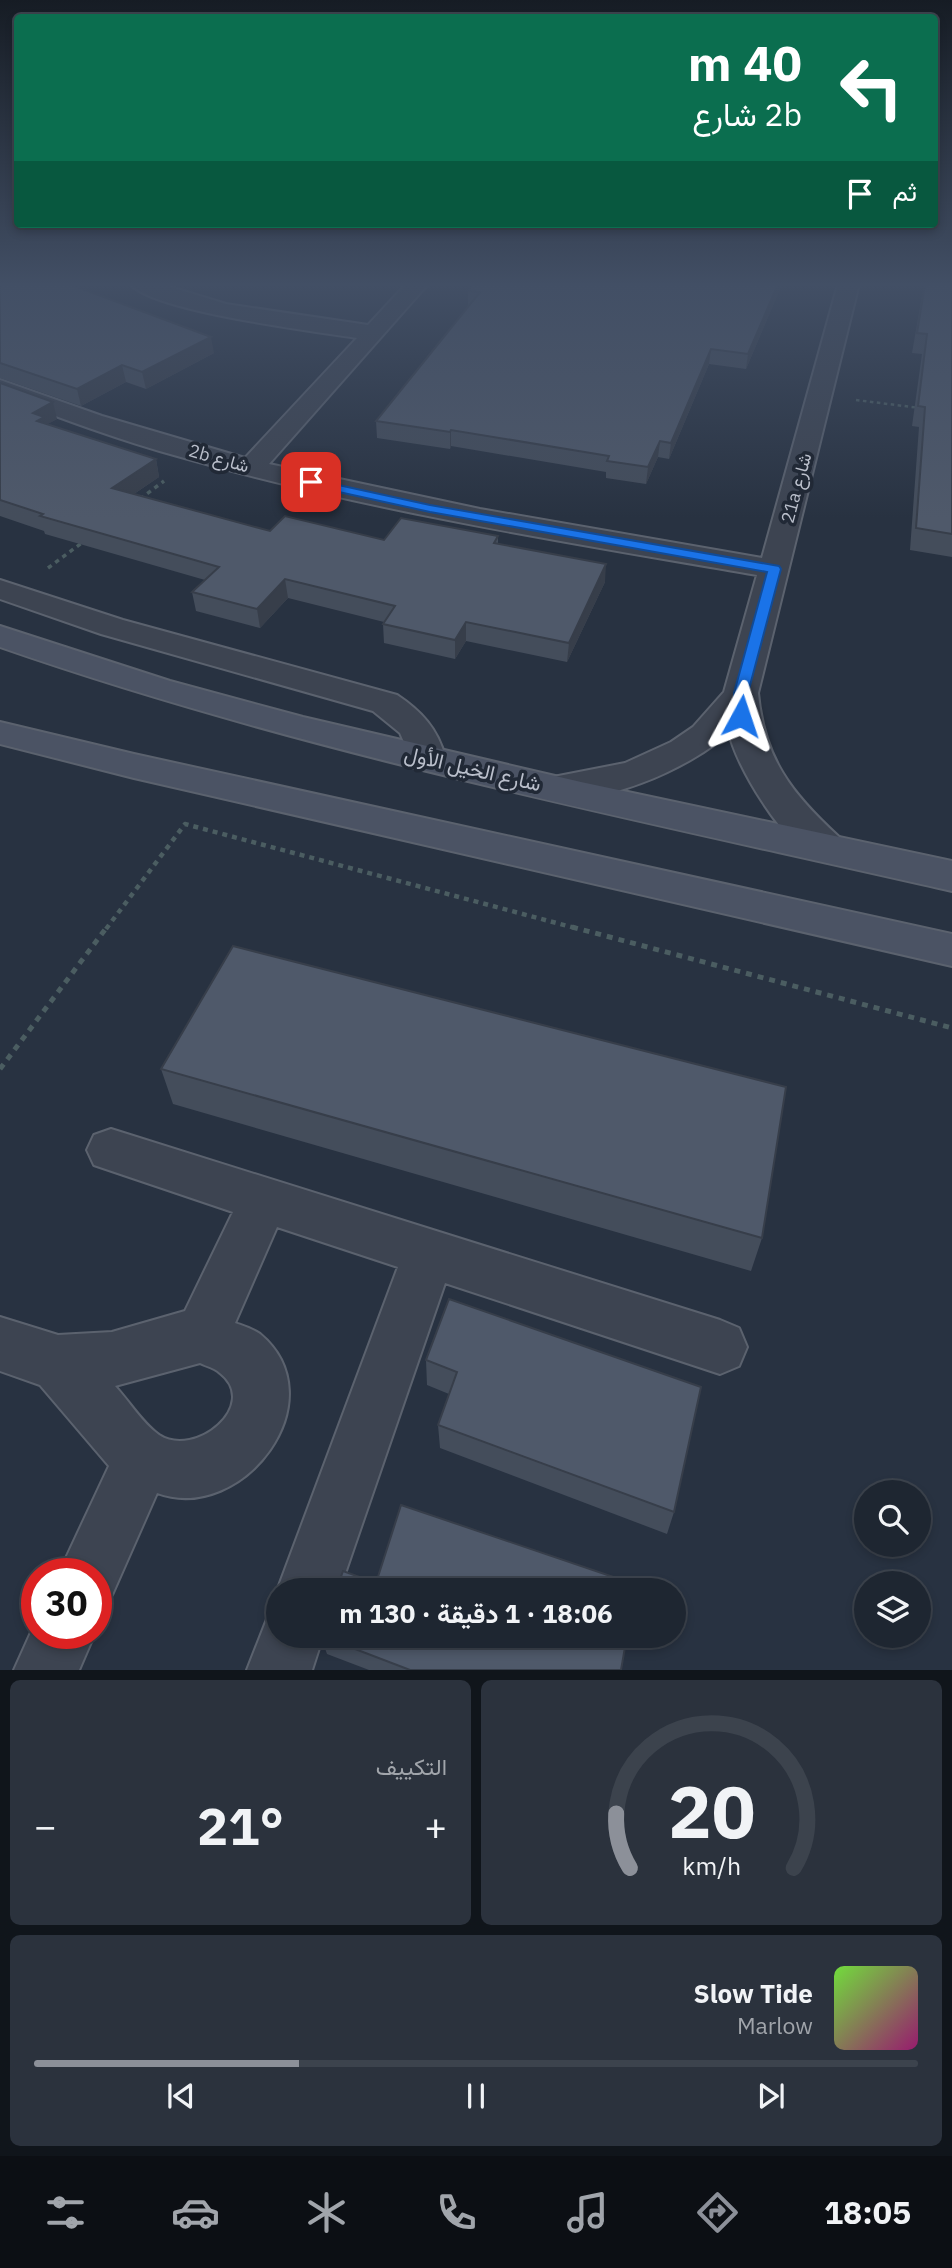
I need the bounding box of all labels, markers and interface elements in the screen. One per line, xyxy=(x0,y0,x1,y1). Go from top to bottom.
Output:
text: 40 m xyxy=(688,31,802,94)
icon: left xyxy=(826,42,917,133)
text: 2b شارع xyxy=(692,93,802,135)
text: ثم xyxy=(893,174,917,208)
icon: arrive xyxy=(841,175,879,213)
street label: 2b شارع xyxy=(186,438,252,479)
street label: 21a شارع xyxy=(776,450,817,526)
pin xyxy=(281,452,341,512)
icon: arrive xyxy=(292,463,330,501)
position arrow xyxy=(704,679,778,753)
street label: شارع الخيل الأول xyxy=(402,739,544,798)
map controls xyxy=(854,1480,931,1648)
button: search xyxy=(854,1480,931,1557)
speed limit sign: 30 xyxy=(21,1558,112,1649)
button: layers xyxy=(854,1571,931,1648)
text: 18:06 · 1 دقيقة · 130 m xyxy=(339,1596,613,1630)
text: التكييف xyxy=(376,1751,447,1781)
text: 20 xyxy=(668,1764,755,1859)
text: 21° xyxy=(197,1792,284,1859)
text: − xyxy=(34,1801,57,1850)
text: + xyxy=(424,1801,447,1850)
text: km/h xyxy=(682,1849,741,1882)
text: Slow Tide xyxy=(693,1976,813,2010)
text: Marlow xyxy=(737,2010,813,2040)
icon: previous xyxy=(162,2077,200,2115)
icon: pause xyxy=(457,2077,495,2115)
icon: next xyxy=(752,2077,790,2115)
icon: filters xyxy=(41,2188,90,2237)
icon: car xyxy=(171,2188,220,2237)
icon: climate xyxy=(302,2188,351,2237)
icon: phone xyxy=(432,2188,481,2237)
icon: music xyxy=(563,2188,612,2237)
icon: directions xyxy=(693,2188,742,2237)
text: 18:05 xyxy=(824,2191,911,2233)

